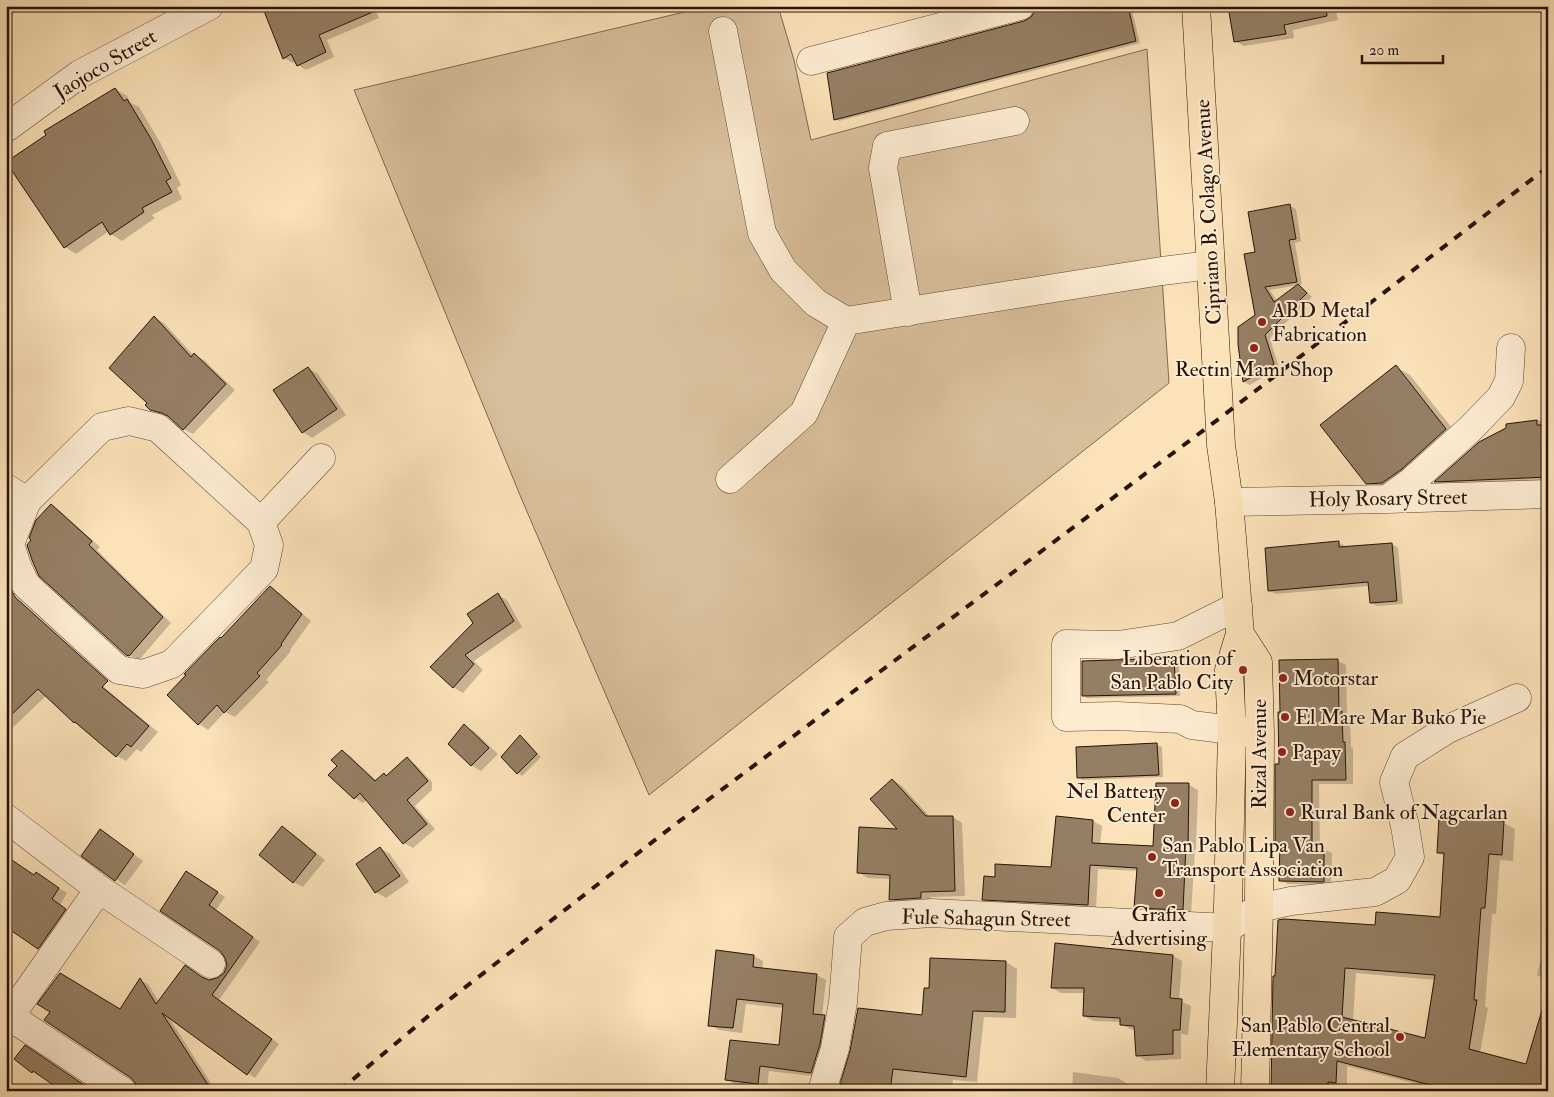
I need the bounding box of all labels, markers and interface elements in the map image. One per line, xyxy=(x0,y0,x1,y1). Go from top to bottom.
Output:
street label: Jaojoco Street xyxy=(48,23,162,106)
scale bar xyxy=(1362,32,1443,64)
text: 20 m xyxy=(1369,41,1399,60)
street label: Cipriano B. Colago Avenue xyxy=(1189,98,1228,325)
place label: ABD Metal Fabrication xyxy=(1271,297,1371,348)
marker: ABD Metal Fabrication xyxy=(1256,316,1268,328)
marker: Rectin Mami Shop xyxy=(1248,342,1260,354)
place label: Rectin Mami Shop xyxy=(1175,356,1333,383)
street label: Holy Rosary Street xyxy=(1308,484,1468,513)
place label: Liberation of San Pablo City xyxy=(1110,645,1236,696)
marker: Liberation of San Pablo City xyxy=(1237,664,1249,676)
place label: Motorstar xyxy=(1293,665,1378,692)
marker: Motorstar xyxy=(1277,672,1289,684)
street label: Rizal Avenue xyxy=(1246,699,1273,809)
place label: El Mare Mar Buko Pie xyxy=(1295,704,1486,731)
marker: El Mare Mar Buko Pie xyxy=(1279,711,1291,723)
place label: Papay xyxy=(1292,739,1341,766)
marker: Papay xyxy=(1276,746,1288,758)
place label: Nel Battery Center xyxy=(1066,778,1166,829)
marker: Nel Battery Center xyxy=(1169,797,1181,809)
place label: Rural Bank of Nagcarlan xyxy=(1300,799,1508,826)
marker: Rural Bank of Nagcarlan xyxy=(1284,806,1296,818)
place label: San Pablo Lipa Van Transport Association xyxy=(1162,832,1344,883)
marker: San Pablo Lipa Van Transport Association xyxy=(1146,851,1158,863)
marker: Grafix Advertising xyxy=(1153,887,1165,899)
place label: Grafix Advertising xyxy=(1110,901,1207,952)
street label: Fule Sahagun Street xyxy=(901,904,1071,933)
place label: San Pablo Central Elementary School xyxy=(1232,1012,1391,1063)
marker: San Pablo Central Elementary School xyxy=(1394,1031,1406,1043)

